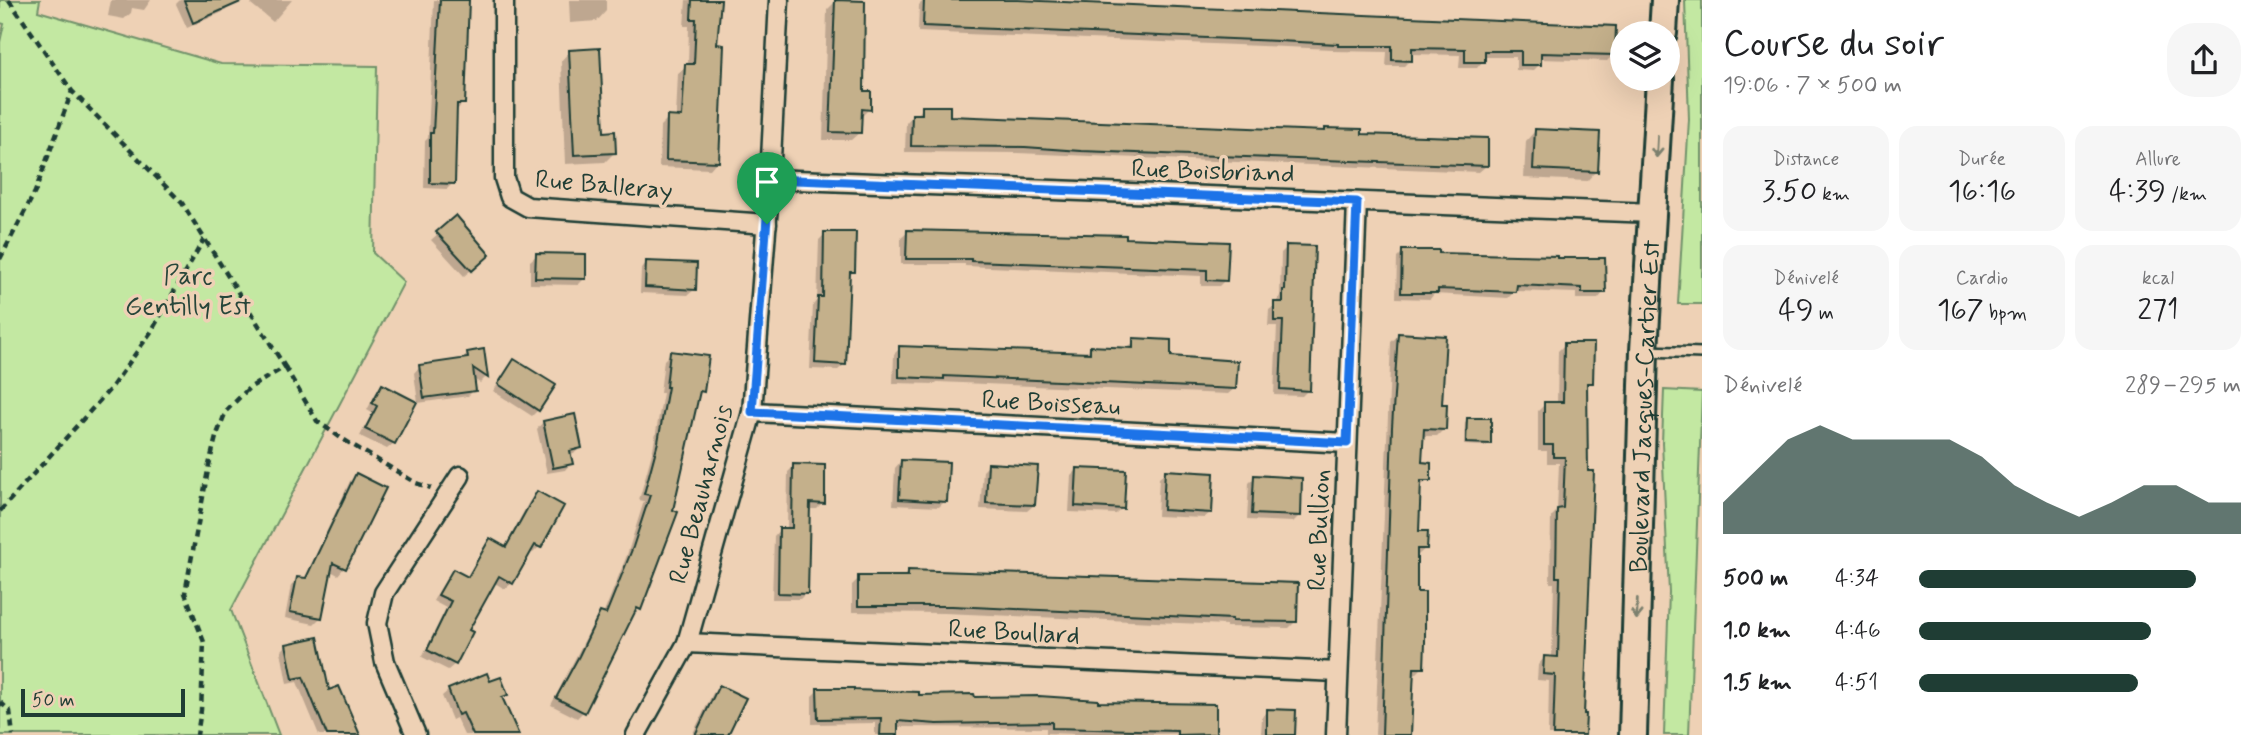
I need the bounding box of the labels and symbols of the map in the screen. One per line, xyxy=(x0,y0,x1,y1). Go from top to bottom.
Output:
one-way arrow xyxy=(1650,135,1663,158)
pin xyxy=(737,152,797,224)
street label: Rue Boisbriand xyxy=(1131,152,1295,192)
street label: Rue Balleray xyxy=(534,163,674,209)
street label: Boulevard Jacques-Cartier Est xyxy=(1623,239,1670,573)
park label: Parc Gentilly Est xyxy=(125,260,251,324)
street label: Rue Boisseau xyxy=(981,383,1121,425)
street label: Rue Beauharnois xyxy=(662,401,742,588)
street label: Rue Bullion xyxy=(1301,468,1339,592)
one-way arrow xyxy=(1630,597,1644,620)
street label: Rue Boullard xyxy=(947,613,1081,653)
scale bar xyxy=(21,686,186,718)

